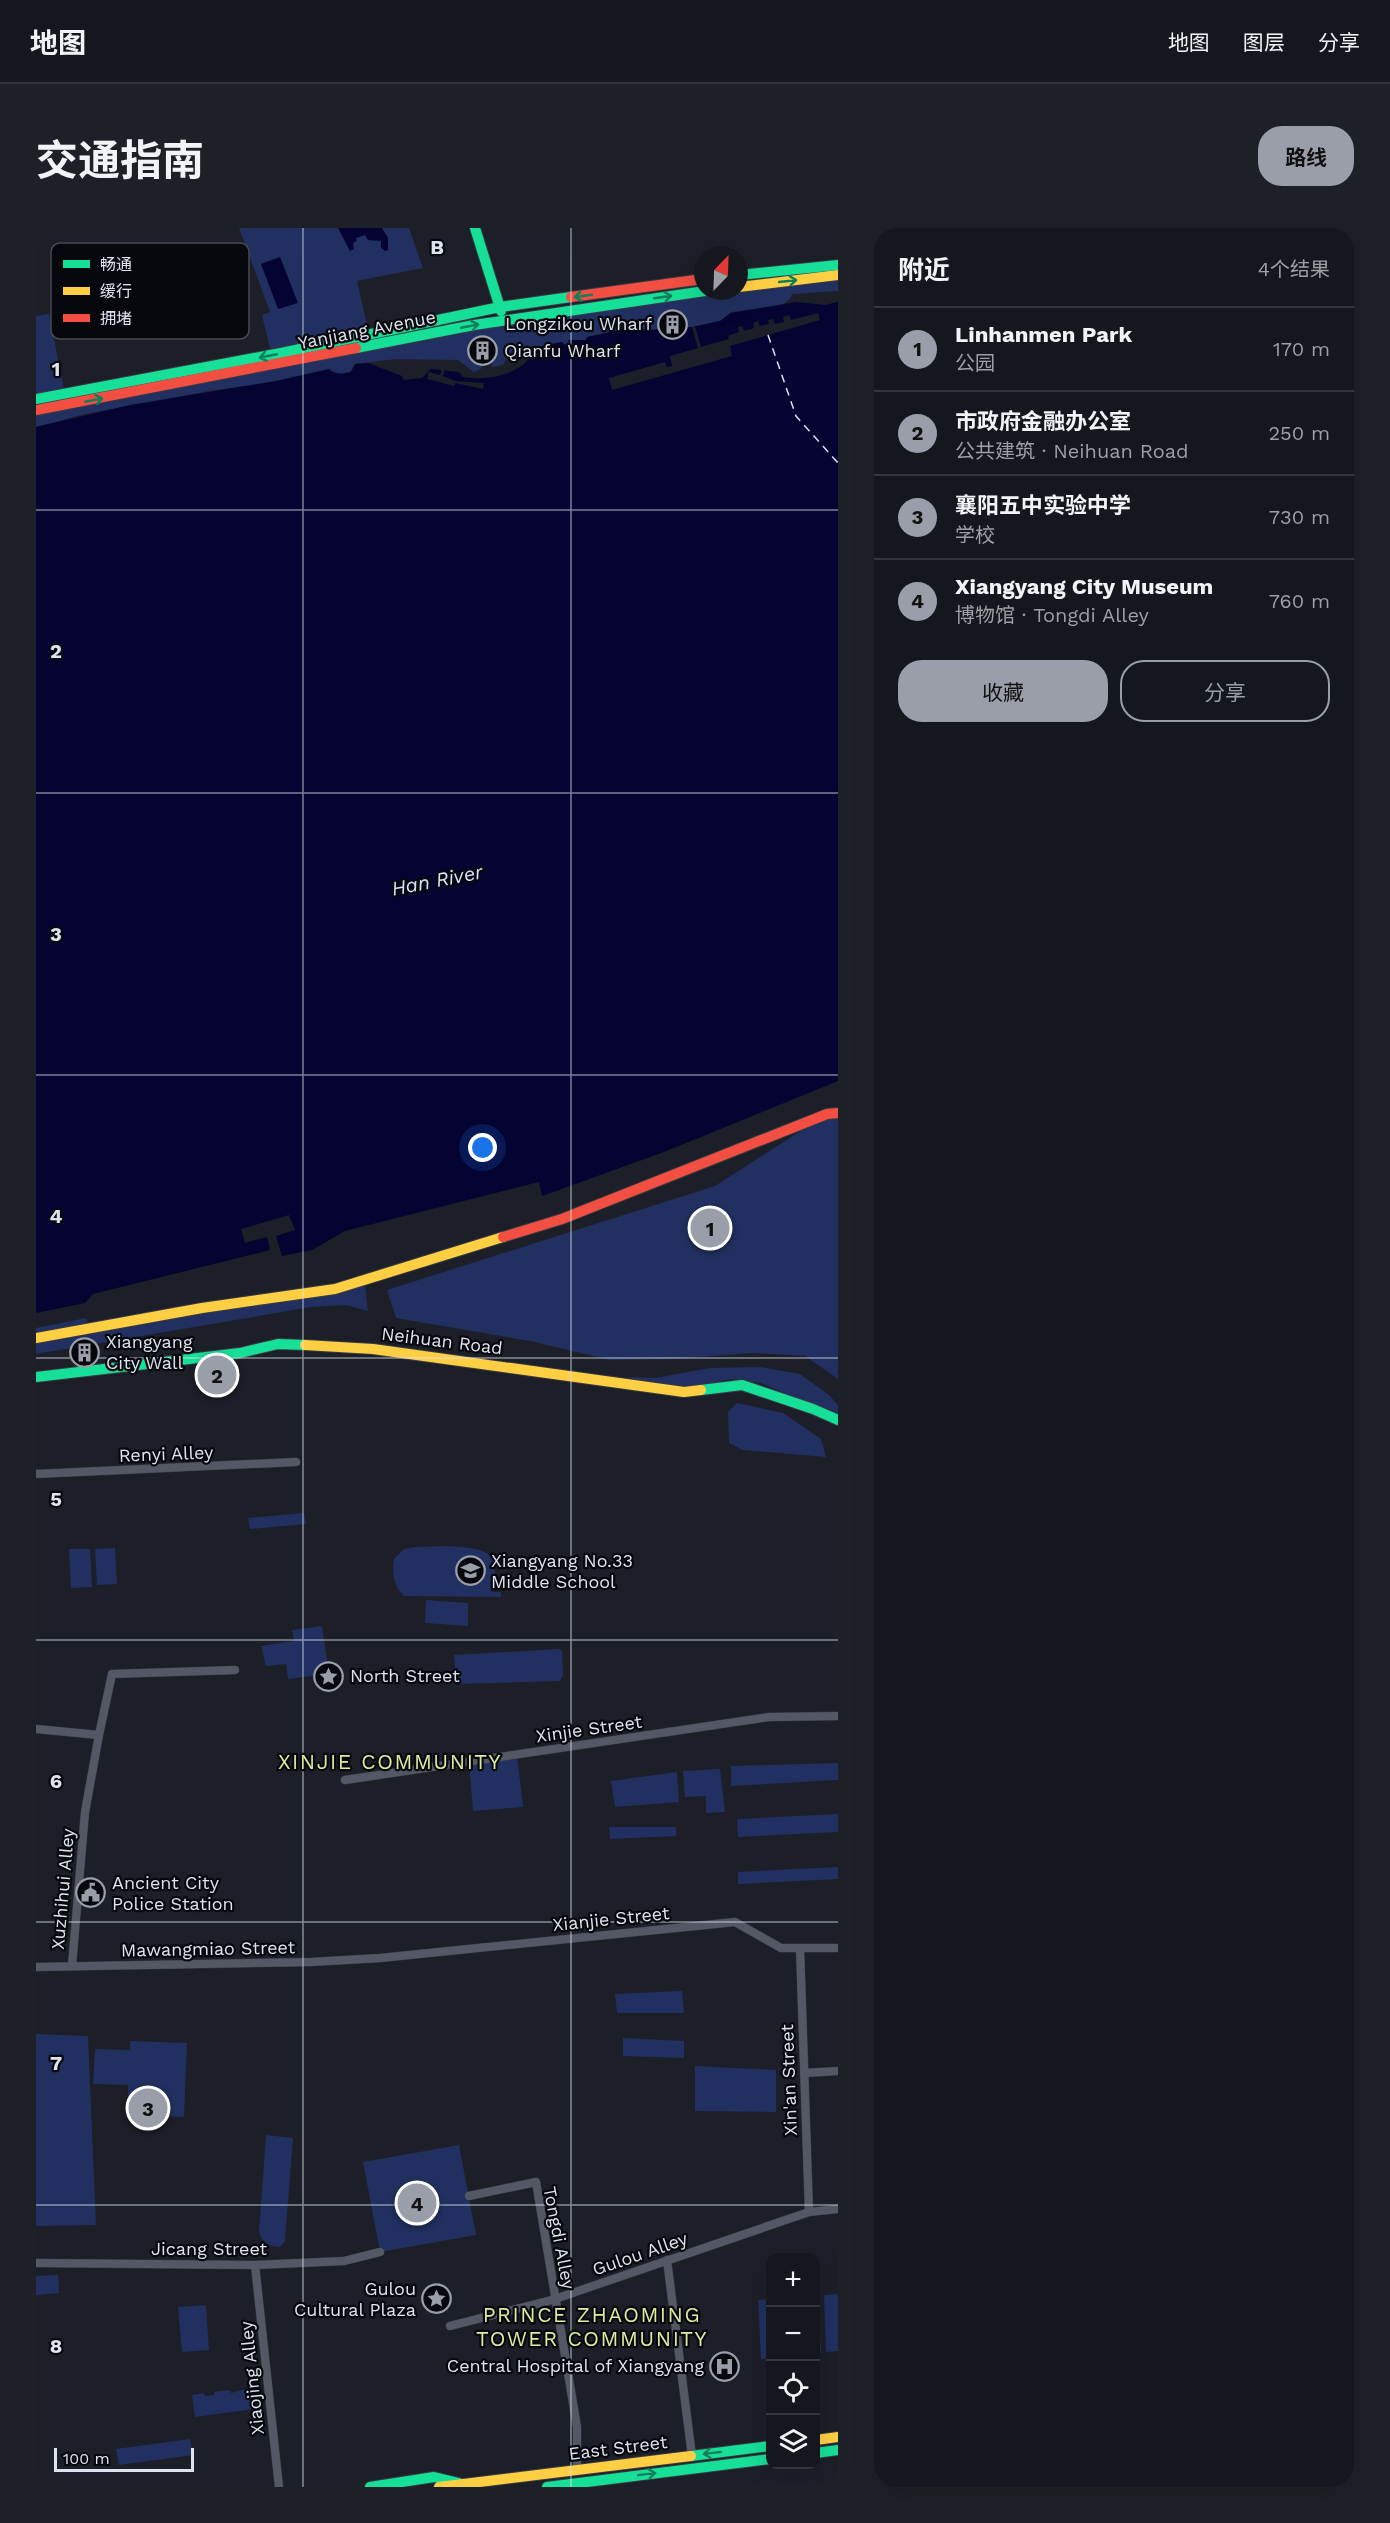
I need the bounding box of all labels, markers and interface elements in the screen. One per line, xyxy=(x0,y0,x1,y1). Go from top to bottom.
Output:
text: 地图 xyxy=(30,27,86,60)
text: 地图 xyxy=(1168,30,1210,55)
text: 图层 xyxy=(1243,30,1285,55)
text: 分享 xyxy=(1318,30,1360,55)
button: 路线 xyxy=(1258,126,1354,186)
text: 交通指南 xyxy=(36,136,204,185)
text: B xyxy=(430,235,444,259)
legend xyxy=(51,243,249,339)
north arrow xyxy=(694,246,748,300)
text: 畅通 xyxy=(100,255,132,274)
text: 附近 xyxy=(898,255,950,285)
text: 4个结果 xyxy=(1258,257,1330,281)
one-way arrow xyxy=(778,275,798,286)
text: 缓行 xyxy=(100,282,132,301)
one-way arrow xyxy=(573,290,593,301)
one-way arrow xyxy=(653,291,673,302)
street label: Yanjiang Avenue xyxy=(296,306,437,353)
building icon: Longzikou Wharf xyxy=(657,308,689,340)
text: 拥堵 xyxy=(100,309,132,328)
place label: Longzikou Wharf xyxy=(505,313,652,334)
one-way arrow xyxy=(460,320,480,331)
text: Linhanmen Park xyxy=(955,322,1132,347)
building icon: Qianfu Wharf xyxy=(467,335,499,367)
text: 1 xyxy=(913,337,922,361)
text: 170 m xyxy=(1273,337,1330,361)
place label: Qianfu Wharf xyxy=(504,340,620,361)
one-way arrow xyxy=(258,351,278,362)
text: 公园 xyxy=(955,351,995,375)
text: 1 xyxy=(52,357,60,381)
one-way arrow xyxy=(83,394,103,405)
text: 市政府金融办公室 xyxy=(955,409,1131,434)
text: 2 xyxy=(912,421,923,445)
text: 250 m xyxy=(1268,421,1330,445)
text: 公共建筑 · Neihuan Road xyxy=(955,439,1189,463)
text: 襄阳五中实验中学 xyxy=(955,493,1131,518)
text: 3 xyxy=(912,505,923,529)
text: 730 m xyxy=(1269,505,1330,529)
text: 学校 xyxy=(955,523,995,547)
text: Xiangyang City Museum xyxy=(955,574,1213,599)
text: 4 xyxy=(911,589,924,613)
text: 760 m xyxy=(1269,589,1330,613)
text: 博物馆 · Tongdi Alley xyxy=(955,603,1149,627)
text: 2 xyxy=(50,639,62,663)
button: 收藏 xyxy=(898,660,1108,722)
button: 分享 xyxy=(1120,660,1330,722)
water label: Han River xyxy=(389,859,486,901)
text: 3 xyxy=(50,922,62,946)
your location xyxy=(468,1133,497,1162)
text: 4 xyxy=(50,1204,63,1228)
pin: 1 xyxy=(690,1206,730,1250)
street label: Neihuan Road xyxy=(380,1323,504,1358)
place label: Xiangyang City Wall xyxy=(106,1331,193,1373)
building icon: Xiangyang City Wall xyxy=(69,1336,101,1368)
pin: 2 xyxy=(198,1352,237,1398)
street label: Renyi Alley xyxy=(118,1441,214,1466)
text: 5 xyxy=(50,1487,62,1511)
place label: Xiangyang No.33 Middle School xyxy=(491,1550,633,1592)
school or university icon: Xiangyang No.33 Middle School xyxy=(454,1555,486,1587)
place icon: North Street xyxy=(313,1660,345,1692)
place label: North Street xyxy=(350,1665,460,1686)
street label: Xinjie Street xyxy=(534,1711,644,1746)
district label: XINJIE COMMUNITY xyxy=(278,1749,502,1774)
text: 6 xyxy=(50,1769,62,1793)
street label: Xuzhihui Alley xyxy=(47,1827,78,1950)
place label: Ancient City Police Station xyxy=(112,1872,234,1914)
public building icon: Ancient City Police Station xyxy=(75,1877,107,1909)
street label: Xianjie Street xyxy=(552,1902,671,1935)
street label: Mawangmiao Street xyxy=(121,1936,296,1961)
street label: Xin'an Street xyxy=(776,2023,801,2136)
text: 7 xyxy=(50,2051,62,2075)
pin: 3 xyxy=(128,2086,168,2130)
pin: 4 xyxy=(398,2180,436,2226)
street label: Tongdi Alley xyxy=(539,2185,580,2292)
street label: Gulou Alley xyxy=(590,2227,691,2280)
street label: Jicang Street xyxy=(151,2238,268,2259)
map controls xyxy=(766,2253,820,2469)
button: + xyxy=(766,2253,820,2307)
place label: Gulou Cultural Plaza xyxy=(294,2278,416,2320)
place icon: Gulou Cultural Plaza xyxy=(421,2283,453,2315)
district label: PRINCE ZHAOMING TOWER COMMUNITY xyxy=(476,2302,708,2351)
button: − xyxy=(766,2307,820,2361)
street label: Xiaojing Alley xyxy=(235,2319,268,2436)
text: 8 xyxy=(50,2334,62,2358)
hospital icon: Central Hospital of Xiangyang xyxy=(709,2350,741,2382)
place label: Central Hospital of Xiangyang xyxy=(447,2355,704,2376)
button: locate xyxy=(766,2361,820,2415)
button: layers xyxy=(766,2415,820,2469)
street label: East Street xyxy=(568,2431,669,2464)
scale bar xyxy=(54,2445,194,2472)
one-way arrow xyxy=(703,2448,723,2459)
text: 100 m xyxy=(63,2449,110,2468)
one-way arrow xyxy=(636,2469,656,2480)

